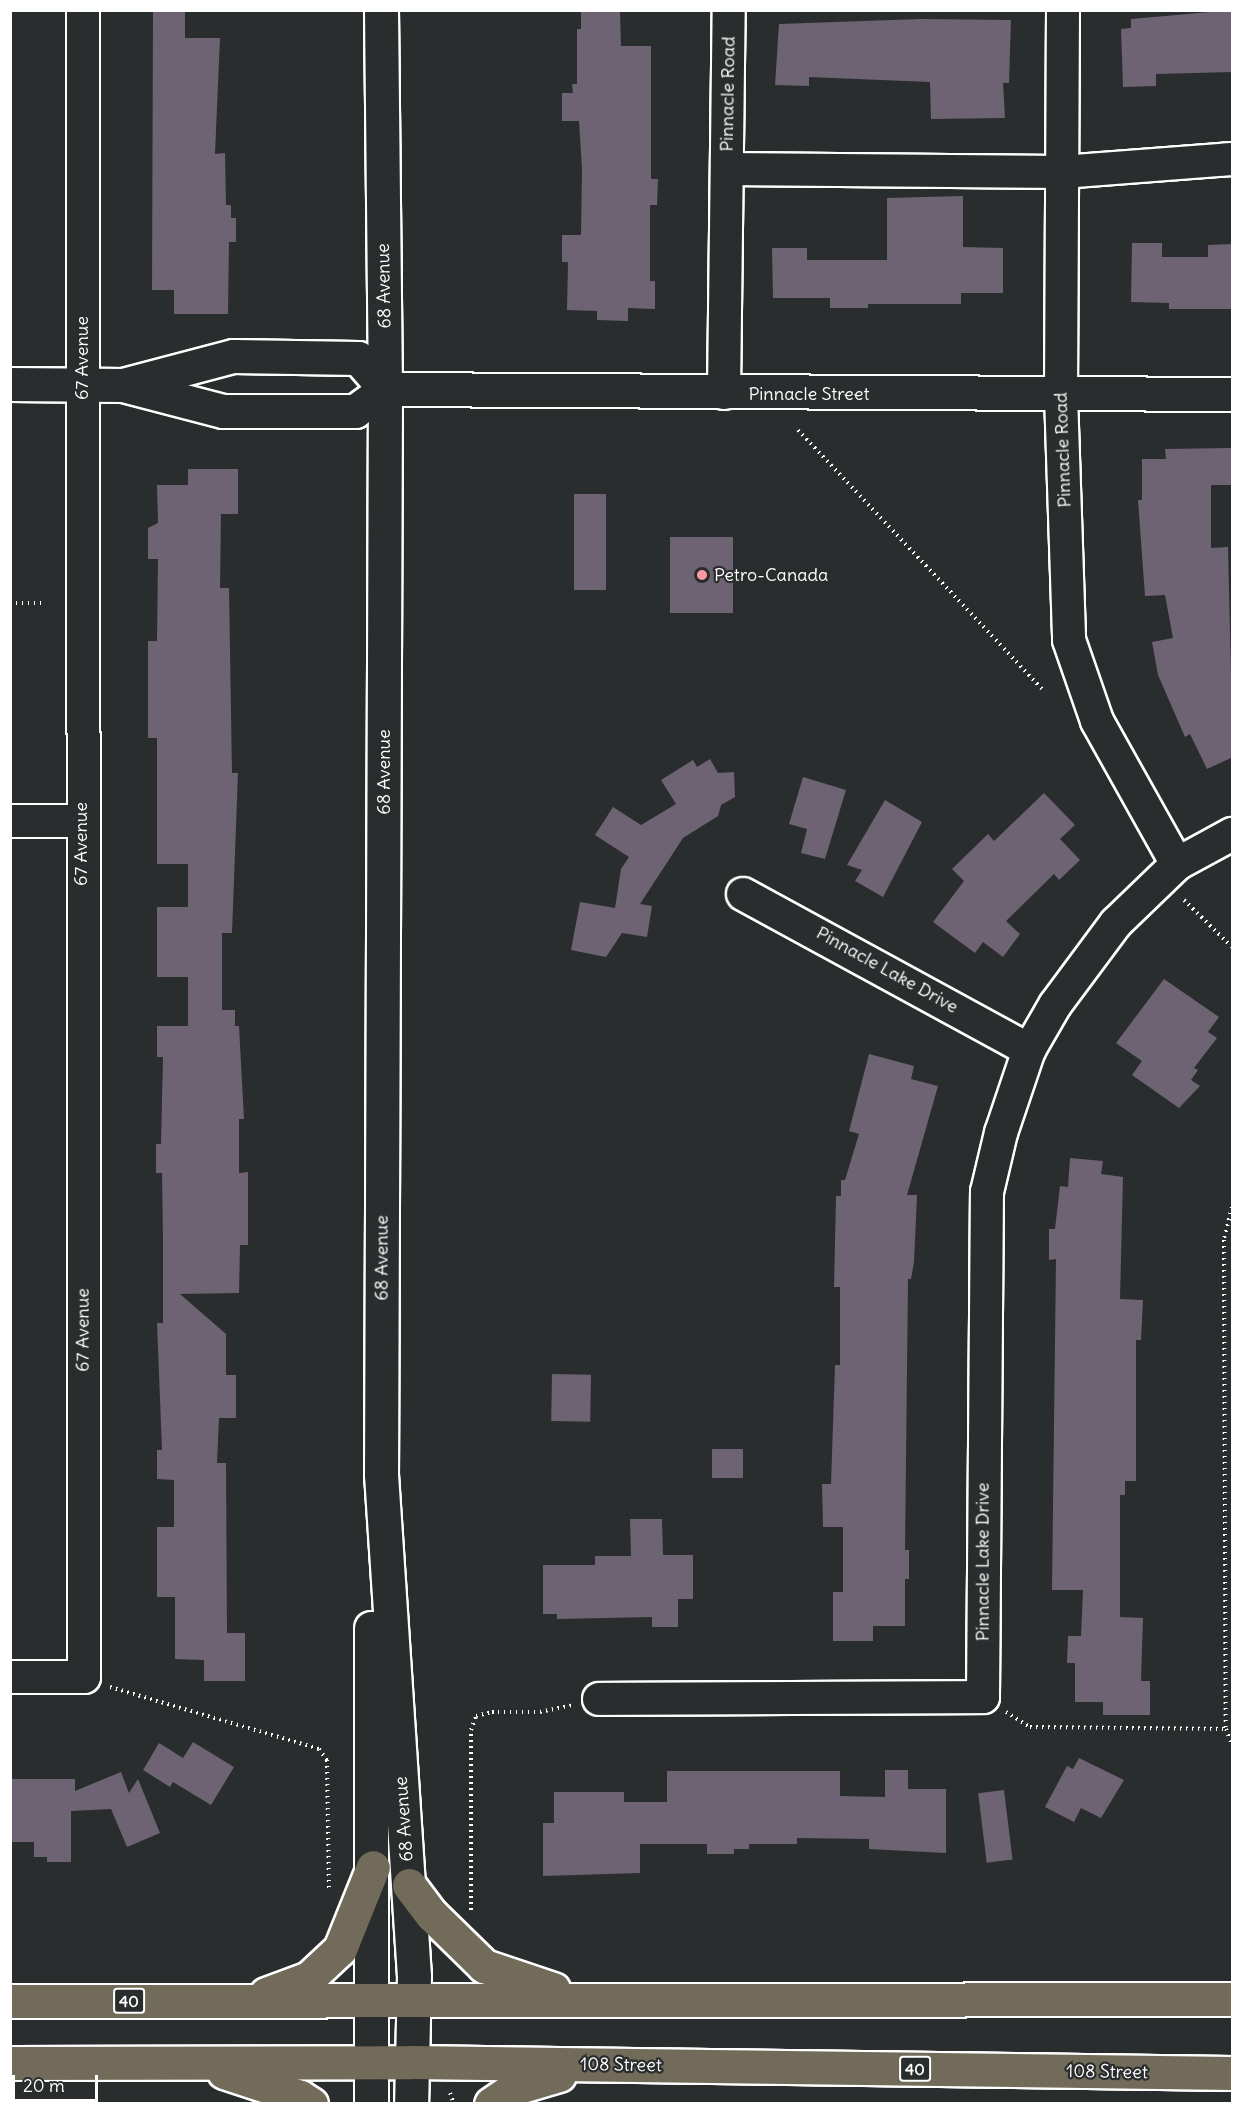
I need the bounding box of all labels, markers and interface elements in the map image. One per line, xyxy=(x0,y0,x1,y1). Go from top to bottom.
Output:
street label: Pinnacle Road xyxy=(716,36,740,152)
street label: 68 Avenue xyxy=(372,243,396,329)
street label: 67 Avenue xyxy=(71,316,93,400)
street label: Pinnacle Street xyxy=(748,383,870,405)
street label: Pinnacle Road xyxy=(1050,392,1076,508)
place label: Petro-Canada xyxy=(714,564,828,586)
marker: Petro-Canada xyxy=(695,568,709,582)
street label: 68 Avenue xyxy=(373,729,395,815)
street label: 67 Avenue xyxy=(70,802,92,886)
street label: Pinnacle Lake Drive xyxy=(812,922,962,1018)
street label: 68 Avenue xyxy=(371,1215,393,1301)
street label: 67 Avenue xyxy=(72,1288,94,1372)
street label: Pinnacle Lake Drive xyxy=(972,1483,994,1641)
street label: 68 Avenue xyxy=(390,1776,418,1862)
road number: 40 xyxy=(112,1988,146,2014)
street label: 108 Street xyxy=(580,2053,662,2077)
road number: 40 xyxy=(898,2056,932,2082)
street label: 108 Street xyxy=(1066,2060,1148,2084)
scale bar xyxy=(15,2063,100,2101)
text: 20 m xyxy=(23,2074,65,2097)

